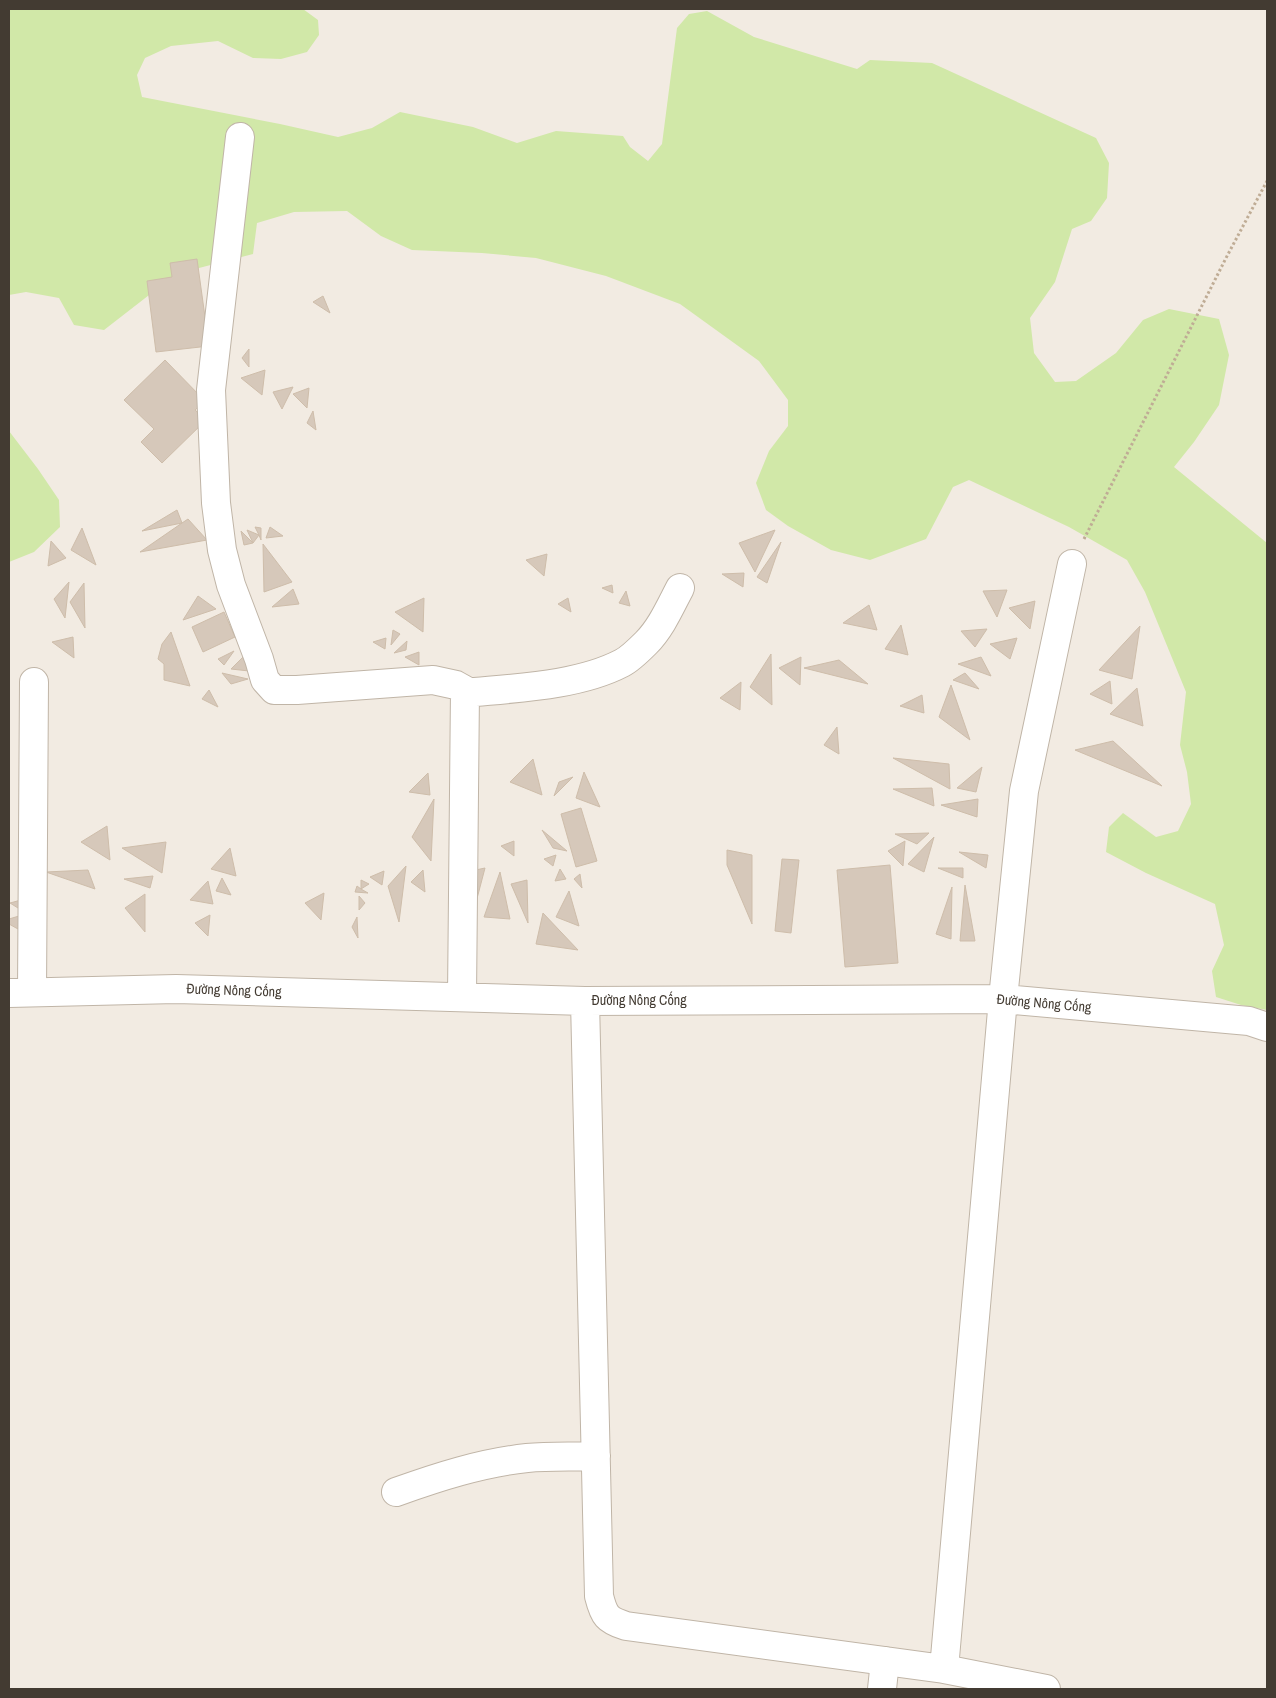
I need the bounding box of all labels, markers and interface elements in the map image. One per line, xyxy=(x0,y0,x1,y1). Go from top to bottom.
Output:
street label: Đường Nông Cống xyxy=(186,979,282,1001)
street label: Đường Nông Cống xyxy=(996,990,1093,1016)
street label: Đường Nông Cống xyxy=(591,991,687,1009)

